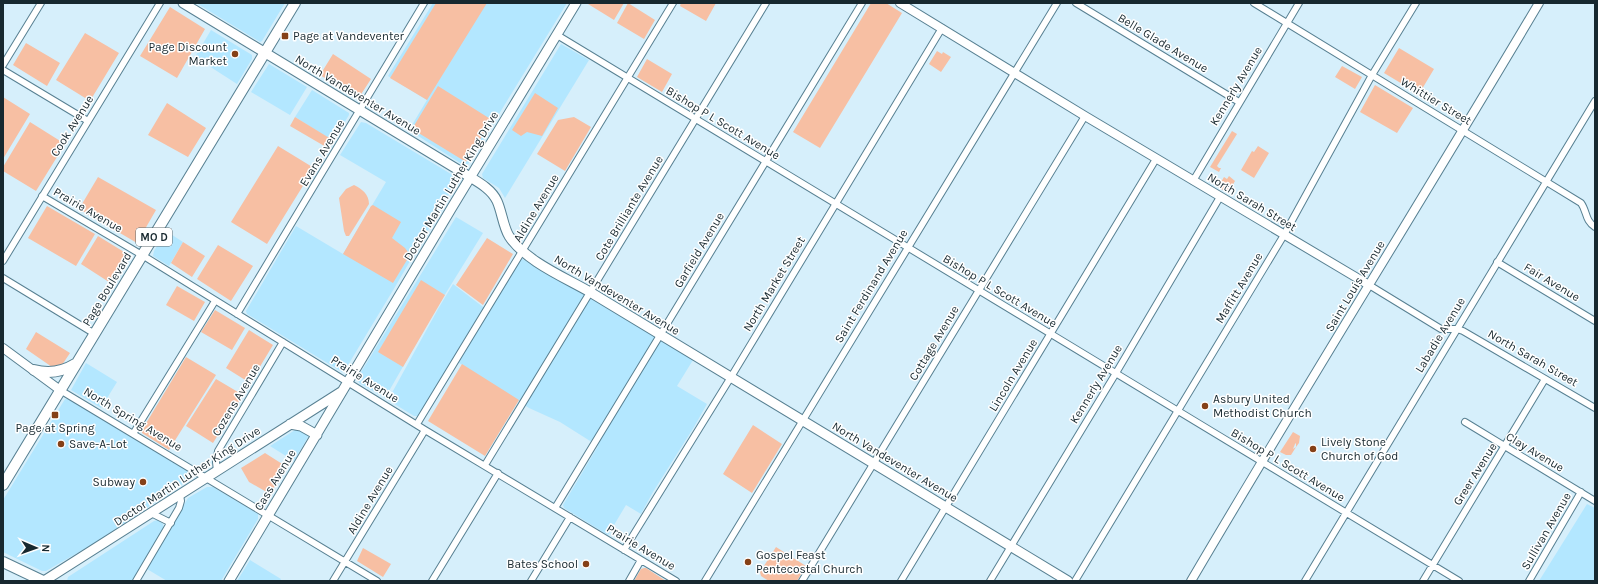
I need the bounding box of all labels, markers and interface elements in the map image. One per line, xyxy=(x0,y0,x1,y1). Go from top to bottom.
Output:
street label: Belle Glade Avenue xyxy=(1115,11,1211,75)
place label: Page at Vandeventer xyxy=(293,29,405,43)
marker: Page at Vandeventer xyxy=(280,31,290,41)
place label: Page Discount Market xyxy=(148,40,227,68)
street label: Kennerly Avenue xyxy=(1207,44,1265,128)
marker: Page Discount Market xyxy=(230,49,240,59)
street label: North Vandeventer Avenue xyxy=(293,52,423,138)
street label: Whittier Street xyxy=(1398,74,1474,128)
street label: Bishop P L Scott Avenue xyxy=(664,83,782,163)
street label: Cook Avenue xyxy=(48,93,96,159)
street label: Doctor Martin Luther King Drive xyxy=(401,109,501,263)
street label: Evans Avenue xyxy=(297,117,347,189)
street label: Cote Brilliante Avenue xyxy=(592,153,666,263)
street label: North Sarah Street xyxy=(1205,170,1300,234)
street label: Aldine Avenue xyxy=(510,172,562,244)
street label: Prairie Avenue xyxy=(51,185,125,235)
street label: Garfield Avenue xyxy=(671,210,727,290)
street label: Saint Ferdinand Avenue xyxy=(832,227,910,345)
road number: MO D xyxy=(136,228,172,246)
street label: North Market Street xyxy=(740,234,808,334)
street label: Saint Louis Avenue xyxy=(1322,238,1388,334)
street label: Page Boulevard xyxy=(79,249,135,329)
street label: Maffitt Avenue xyxy=(1212,250,1266,326)
street label: Bishop P L Scott Avenue xyxy=(941,251,1059,331)
street label: North Vandeventer Avenue xyxy=(552,252,682,338)
street label: Fair Avenue xyxy=(1521,260,1583,304)
street label: Labadie Avenue xyxy=(1412,295,1468,375)
street label: Cottage Avenue xyxy=(906,303,962,383)
street label: North Sarah Street xyxy=(1486,327,1581,390)
street label: Lincoln Avenue xyxy=(986,336,1040,414)
street label: Kennerly Avenue xyxy=(1067,342,1125,426)
street label: Prairie Avenue xyxy=(328,353,402,405)
street label: Cozens Avenue xyxy=(209,361,263,439)
street label: North Spring Avenue xyxy=(81,384,185,454)
place label: Asbury United Methodist Church xyxy=(1213,392,1312,420)
marker: Asbury United Methodist Church xyxy=(1200,401,1210,411)
marker: Page at Spring xyxy=(50,410,60,420)
street label: North Vandeventer Avenue xyxy=(830,419,960,505)
place label: Page at Spring xyxy=(15,421,95,435)
street label: Doctor Martin Luther King Drive xyxy=(111,423,263,529)
street label: Bishop P L Scott Avenue xyxy=(1229,425,1347,505)
street label: Clay Avenue xyxy=(1503,429,1567,475)
place label: Lively Stone Church of God xyxy=(1321,435,1398,463)
place label: Save-A-Lot xyxy=(69,437,127,451)
marker: Save-A-Lot xyxy=(56,439,66,449)
street label: Greer Avenue xyxy=(1450,440,1500,508)
marker: Lively Stone Church of God xyxy=(1308,444,1318,454)
street label: Cass Avenue xyxy=(251,447,299,513)
street label: Aldine Avenue xyxy=(344,464,396,536)
place label: Subway xyxy=(92,475,135,489)
marker: Subway xyxy=(138,477,148,487)
street label: Sullivan Avenue xyxy=(1518,490,1574,572)
street label: Prairie Avenue xyxy=(604,521,678,573)
north arrow xyxy=(16,528,56,568)
text: N xyxy=(39,544,52,553)
place label: Gospel Feast Pentecostal Church xyxy=(756,548,863,576)
place label: Bates School xyxy=(507,557,578,571)
marker: Gospel Feast Pentecostal Church xyxy=(743,557,753,567)
marker: Bates School xyxy=(581,559,591,569)

